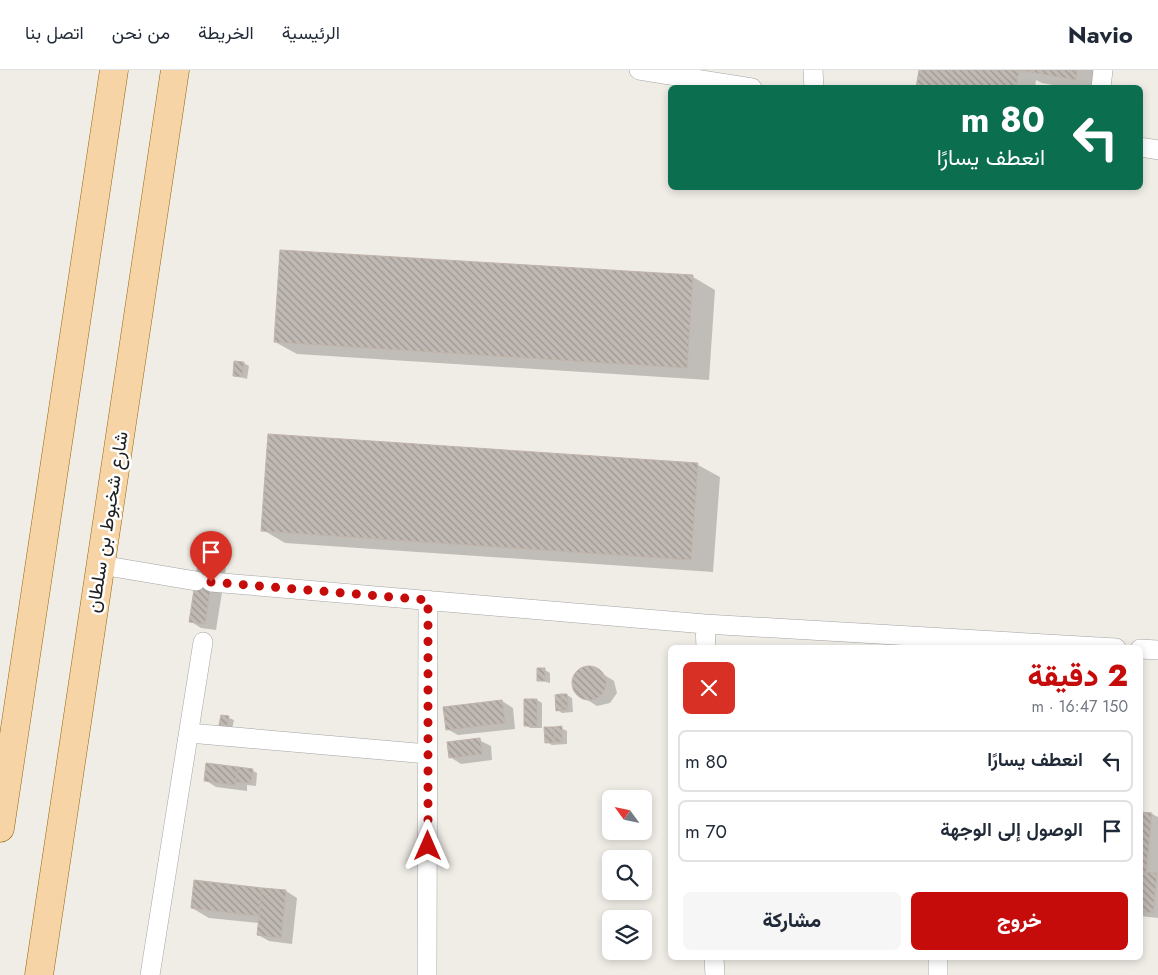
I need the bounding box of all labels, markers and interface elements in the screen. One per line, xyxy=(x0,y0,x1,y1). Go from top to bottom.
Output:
text: Navio xyxy=(1068,17,1133,52)
text: اتصل بنا xyxy=(25,20,84,46)
text: من نحن xyxy=(112,20,170,46)
text: الخريطة xyxy=(198,20,254,46)
text: الرئيسية xyxy=(282,20,340,46)
text: 80 m xyxy=(961,95,1045,145)
icon: left xyxy=(1063,105,1128,170)
text: انعطف يسارًا xyxy=(937,141,1045,173)
street label: شارع شخبوط بن سلطان xyxy=(79,429,135,615)
pin xyxy=(190,531,232,582)
icon: arrive xyxy=(197,538,225,566)
text: 2 دقيقة xyxy=(1027,654,1128,697)
button: close xyxy=(683,662,735,714)
text: 150 m · 16:47 xyxy=(1032,695,1128,718)
text: انعطف يسارًا xyxy=(987,746,1083,773)
icon: left xyxy=(1098,747,1126,775)
text: 80 m xyxy=(685,748,727,775)
north arrow xyxy=(602,790,652,840)
map controls xyxy=(602,790,652,960)
text: الوصول إلى الوجهة xyxy=(940,816,1083,843)
icon: arrive xyxy=(1098,817,1126,845)
text: 70 m xyxy=(685,818,727,845)
position arrow xyxy=(401,819,453,871)
button: search xyxy=(602,850,652,900)
button: مشاركة xyxy=(683,892,901,950)
button: خروج xyxy=(911,892,1128,950)
button: layers xyxy=(602,910,652,960)

